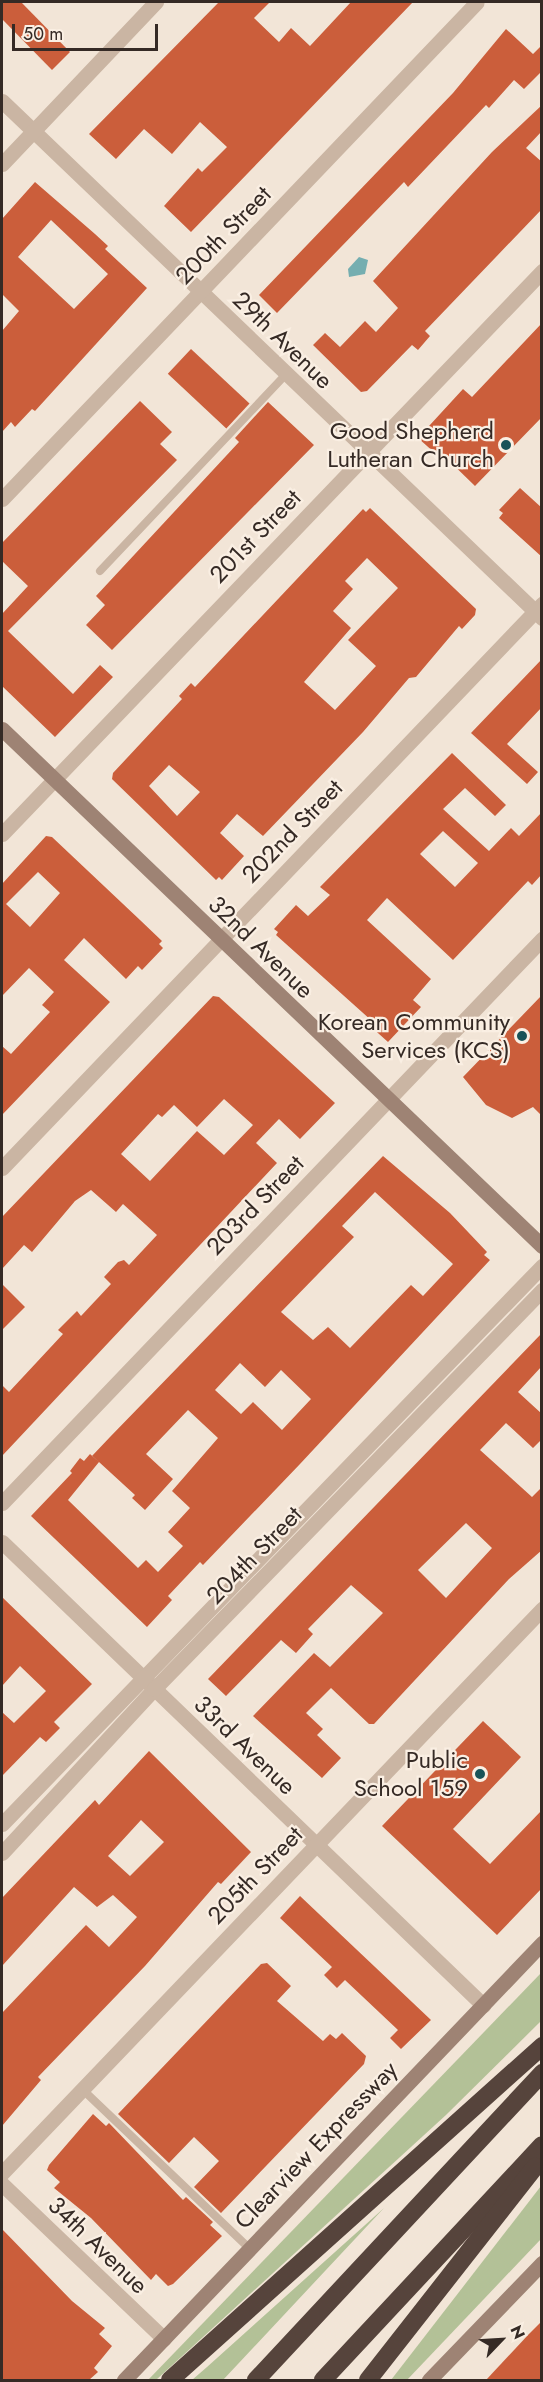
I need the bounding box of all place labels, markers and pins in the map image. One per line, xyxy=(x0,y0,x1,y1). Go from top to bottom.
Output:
place label: Good Shepherd Lutheran Church xyxy=(327,417,494,473)
marker: Good Shepherd Lutheran Church xyxy=(499,438,513,452)
place label: Korean Community Services (KCS) xyxy=(318,1008,510,1064)
marker: Korean Community Services (KCS) xyxy=(515,1029,529,1043)
place label: Public School 159 xyxy=(354,1746,468,1802)
marker: Public School 159 xyxy=(473,1767,487,1781)

